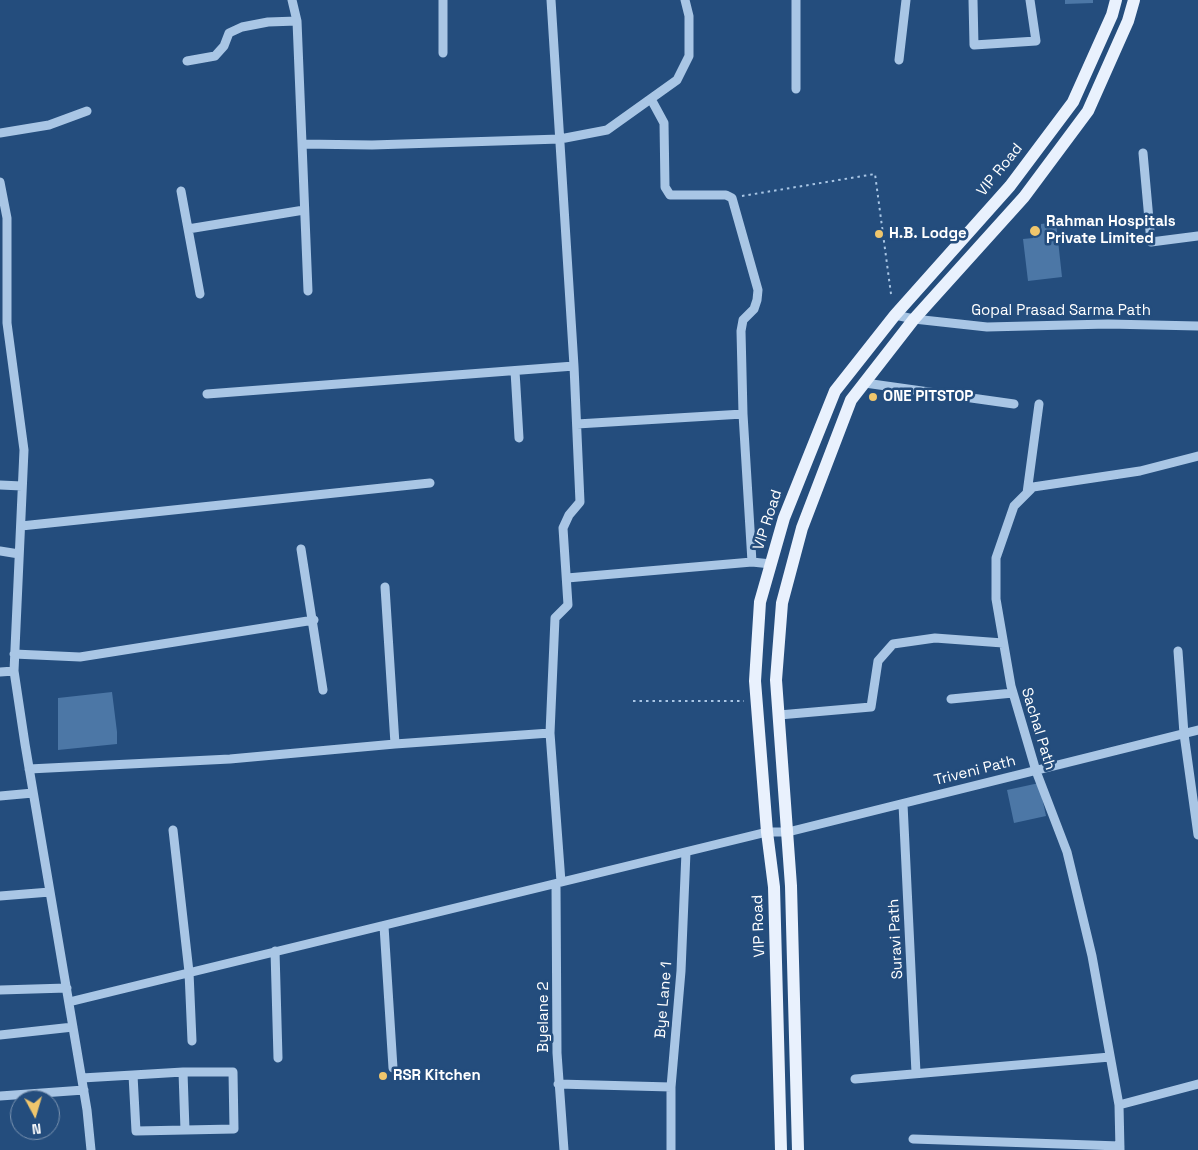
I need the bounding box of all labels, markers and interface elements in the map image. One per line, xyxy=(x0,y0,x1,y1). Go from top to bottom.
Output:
street label: VIP Road xyxy=(973,140,1027,200)
place label: Rahman Hospitals Private Limited xyxy=(1046,213,1176,248)
marker: Rahman Hospitals Private Limited xyxy=(1028,224,1042,238)
place label: H.B. Lodge xyxy=(889,225,967,243)
marker: H.B. Lodge xyxy=(873,228,885,240)
street label: Gopal Prasad Sarma Path xyxy=(971,302,1151,320)
place label: ONE PITSTOP xyxy=(883,388,973,406)
marker: ONE PITSTOP xyxy=(867,391,879,403)
street label: VIP Road xyxy=(750,487,786,553)
street label: Sachal Path xyxy=(1017,686,1059,772)
street label: Triveni Path xyxy=(932,752,1018,790)
street label: VIP Road xyxy=(749,894,769,958)
street label: Suravi Path xyxy=(885,898,907,980)
street label: Bye Lane 1 xyxy=(652,961,676,1039)
street label: Byelane 2 xyxy=(535,981,553,1053)
place label: RSR Kitchen xyxy=(393,1067,481,1085)
marker: RSR Kitchen xyxy=(377,1070,389,1082)
north arrow xyxy=(10,1090,60,1140)
text: N xyxy=(31,1119,42,1138)

